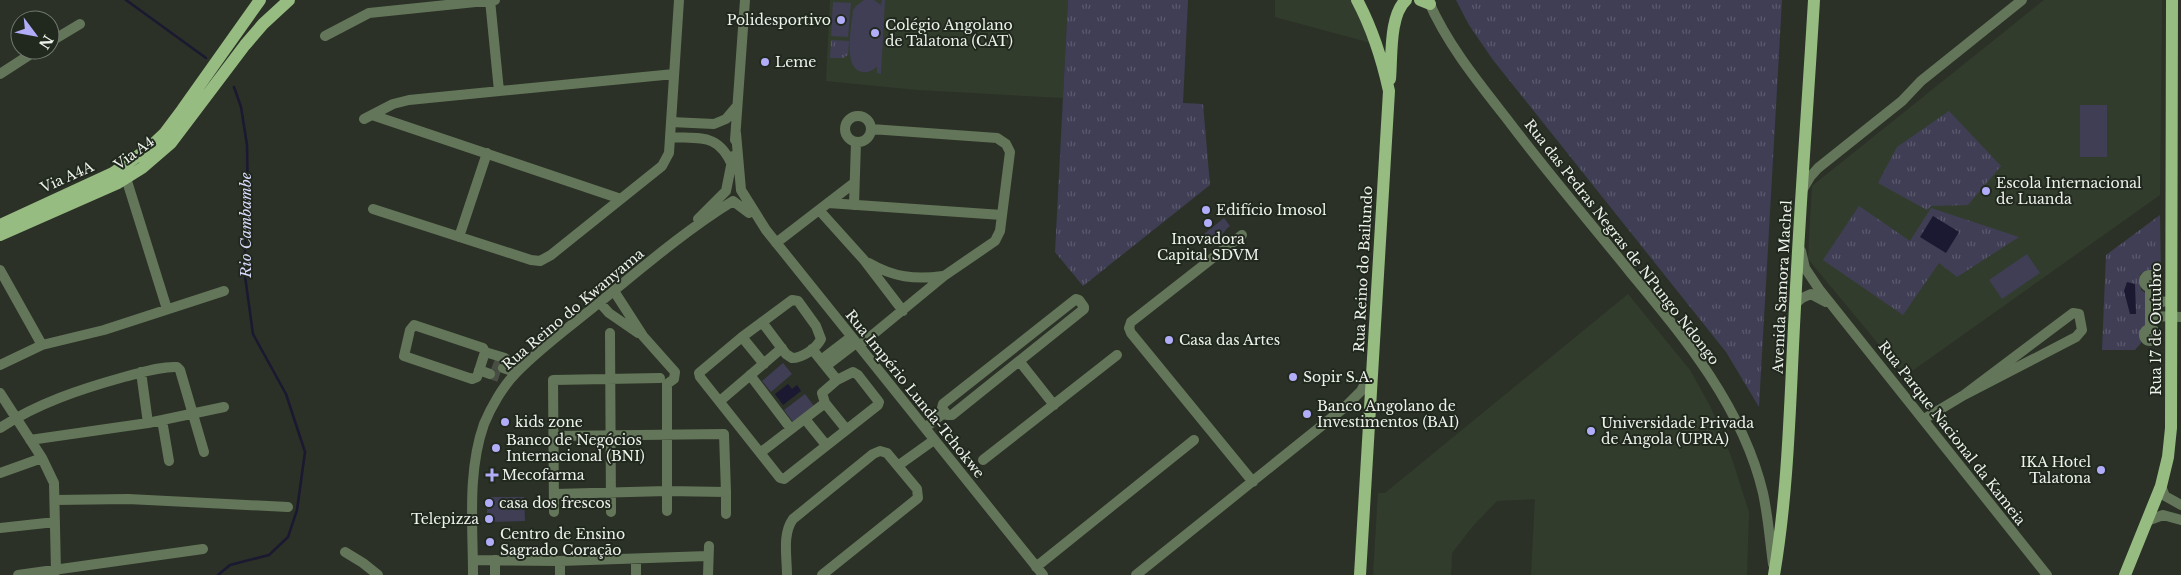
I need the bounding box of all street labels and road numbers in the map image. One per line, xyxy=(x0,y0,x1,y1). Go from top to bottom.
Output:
street label: Rua das Pedras Negras de NPungo Ndongo xyxy=(1520,116,1724,368)
street label: Via A4 xyxy=(109,132,158,174)
street label: Via A4A xyxy=(37,157,97,197)
street label: Rua Reino do Bailundo xyxy=(1350,185,1376,353)
street label: Avenida Samora Machel xyxy=(1768,199,1796,375)
street label: Rua Reino do Kwanyama xyxy=(498,244,648,374)
street label: Rua 17 de Outubro xyxy=(2147,263,2165,395)
street label: Rua Império Lunda-Tchokwe xyxy=(842,306,988,482)
street label: Rua Parque Nacional da Kameia xyxy=(1874,337,2030,529)

